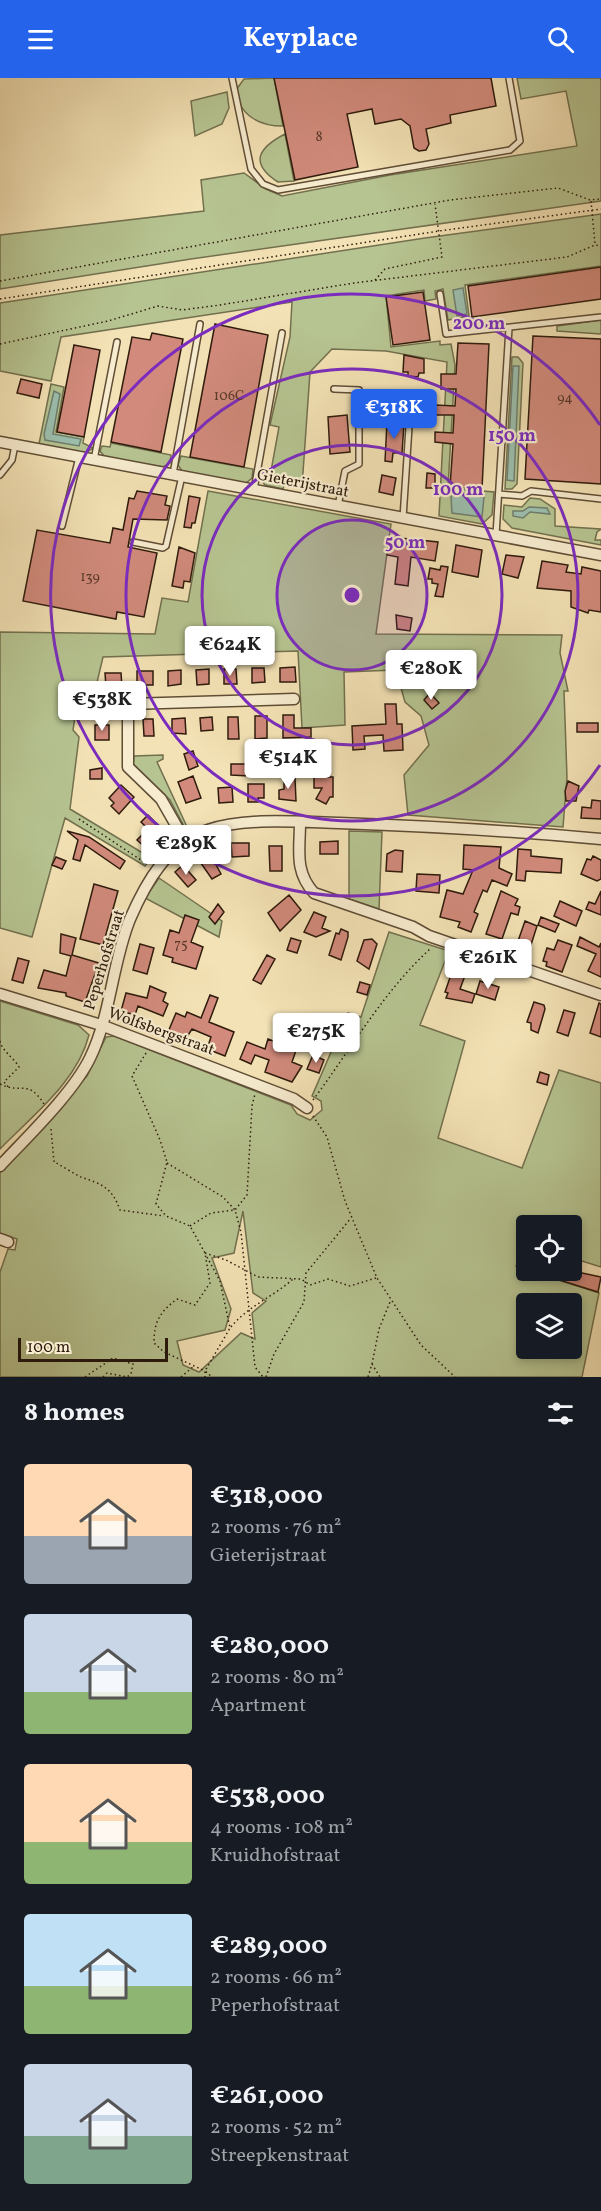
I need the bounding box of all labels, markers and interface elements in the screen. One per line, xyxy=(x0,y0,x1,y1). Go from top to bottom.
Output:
text: Keyplace xyxy=(243,20,358,58)
icon: menu xyxy=(24,23,57,56)
icon: search xyxy=(544,23,577,56)
house number: 8 xyxy=(315,128,323,147)
text: 200 m xyxy=(453,312,505,337)
house number: 106C xyxy=(214,387,244,406)
pin: €318K xyxy=(352,389,436,440)
house number: 94 xyxy=(557,389,573,408)
text: €318K xyxy=(365,394,423,422)
text: 150 m xyxy=(488,424,536,449)
street label: Gieterijstraat xyxy=(255,464,351,504)
text: 100 m xyxy=(433,478,483,503)
text: 50 m xyxy=(385,531,425,556)
house number: 139 xyxy=(80,568,100,587)
centre of rings xyxy=(342,585,362,605)
pin: €624K xyxy=(188,626,272,677)
text: €624K xyxy=(199,631,261,659)
pin: €280K xyxy=(389,650,473,701)
text: €280K xyxy=(400,655,462,683)
pin: €538K xyxy=(60,681,144,732)
text: €538K xyxy=(72,686,132,714)
pin: €514K xyxy=(246,739,330,790)
text: €514K xyxy=(259,744,318,772)
pin: €289K xyxy=(144,825,228,876)
text: €289K xyxy=(155,830,217,858)
street label: Peperhofstraat xyxy=(79,907,131,1013)
house number: 75 xyxy=(174,935,188,954)
pin: €261K xyxy=(446,939,530,990)
text: €261K xyxy=(459,944,517,972)
street label: Wolfsbergstraat xyxy=(105,1003,218,1062)
pin: €275K xyxy=(274,1013,358,1064)
text: €275K xyxy=(287,1018,345,1046)
map controls xyxy=(516,1215,582,1359)
button: locate xyxy=(516,1215,582,1281)
button: layers xyxy=(516,1293,582,1359)
scale bar xyxy=(18,1335,168,1362)
text: 100 m xyxy=(27,1337,70,1359)
text: 8 homes xyxy=(24,1395,125,1431)
icon: filters xyxy=(544,1397,577,1430)
text: €318,000 xyxy=(210,1478,323,1514)
icon: home xyxy=(72,1488,144,1560)
text: 2 rooms · 76 m² xyxy=(210,1514,342,1542)
text: Gieterijstraat xyxy=(210,1542,327,1570)
text: €280,000 xyxy=(210,1628,329,1664)
icon: home xyxy=(72,1638,144,1710)
text: 2 rooms · 80 m² xyxy=(210,1664,344,1692)
text: Apartment xyxy=(210,1692,306,1720)
text: €538,000 xyxy=(210,1778,325,1814)
icon: home xyxy=(72,1788,144,1860)
text: 4 rooms · 108 m² xyxy=(210,1814,353,1842)
text: Kruidhofstraat xyxy=(210,1842,341,1870)
text: €289,000 xyxy=(210,1928,327,1964)
icon: home xyxy=(72,1938,144,2010)
text: 2 rooms · 66 m² xyxy=(210,1964,342,1992)
text: Peperhofstraat xyxy=(210,1992,340,2020)
text: €261,000 xyxy=(210,2078,323,2114)
icon: home xyxy=(72,2088,144,2160)
text: 2 rooms · 52 m² xyxy=(210,2114,342,2142)
text: Streepkenstraat xyxy=(210,2142,349,2170)

